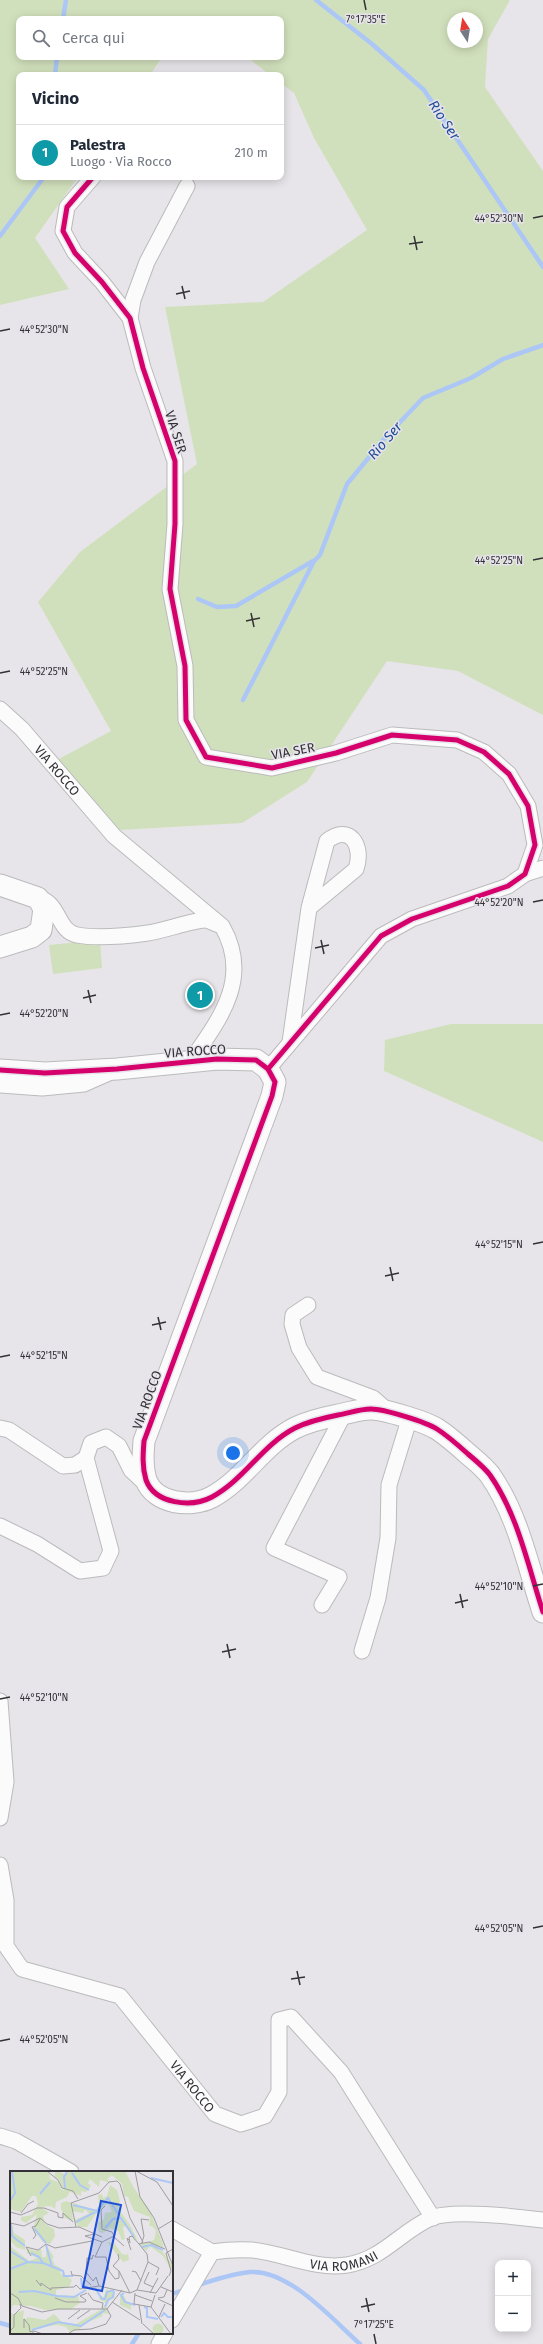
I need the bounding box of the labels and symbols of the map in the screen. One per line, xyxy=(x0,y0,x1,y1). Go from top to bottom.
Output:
north arrow xyxy=(447,12,483,48)
text: 7°17'35"E xyxy=(346,14,386,26)
water label: Rio Ser xyxy=(425,97,464,144)
text: 44°52'30"N xyxy=(474,213,524,225)
text: 44°52'30"N xyxy=(19,324,69,336)
street label: VIA SER xyxy=(162,409,190,455)
water label: Rio Ser xyxy=(364,418,406,463)
text: 44°52'25"N xyxy=(475,555,523,567)
text: 44°52'25"N xyxy=(20,666,68,678)
street label: VIA SER xyxy=(270,739,316,763)
street label: VIA ROCCO xyxy=(32,742,83,798)
text: 44°52'20"N xyxy=(474,897,524,909)
pin: 1 xyxy=(187,980,213,1010)
text: 44°52'20"N xyxy=(19,1008,69,1020)
street label: VIA ROCCO xyxy=(164,1041,226,1061)
text: 44°52'15"N xyxy=(475,1239,523,1251)
text: 44°52'15"N xyxy=(20,1350,68,1362)
street label: VIA ROCCO xyxy=(129,1368,165,1432)
your location xyxy=(223,1443,243,1463)
text: 44°52'10"N xyxy=(475,1581,523,1593)
text: 44°52'10"N xyxy=(20,1692,68,1704)
text: 44°52'05"N xyxy=(475,1923,523,1935)
text: 44°52'05"N xyxy=(20,2034,68,2046)
street label: VIA ROCCO xyxy=(167,2057,218,2115)
inset map xyxy=(10,2171,173,2334)
street label: VIA ROMANI xyxy=(309,2247,380,2273)
text: 7°17'25"E xyxy=(354,2319,394,2331)

